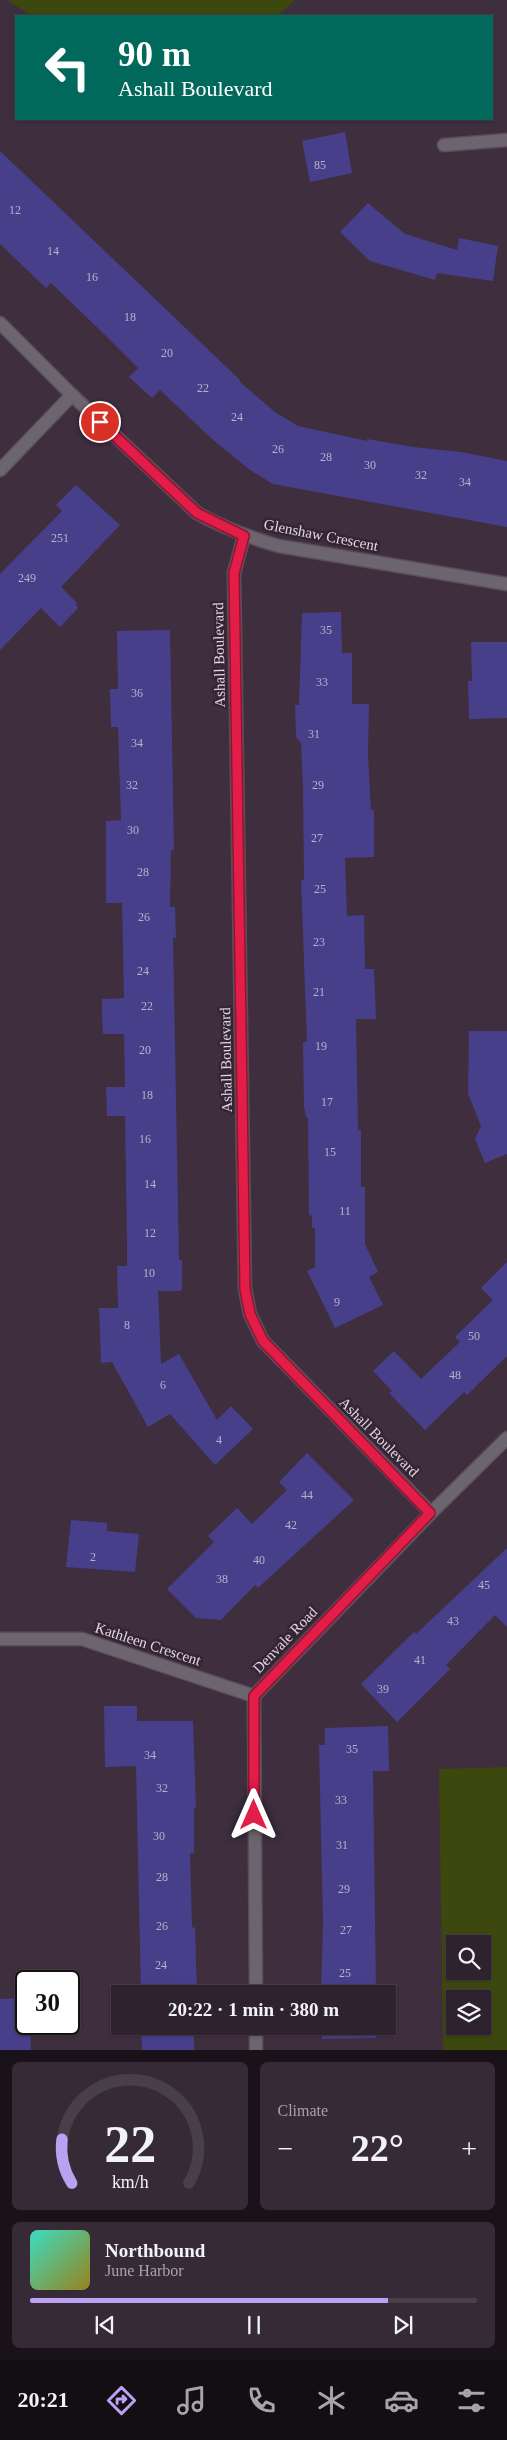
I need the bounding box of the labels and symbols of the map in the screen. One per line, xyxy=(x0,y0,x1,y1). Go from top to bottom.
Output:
house number: 85 xyxy=(314,158,326,172)
house number: 12 xyxy=(9,203,21,217)
house number: 14 xyxy=(47,244,59,258)
house number: 16 xyxy=(86,270,98,284)
house number: 18 xyxy=(124,310,136,324)
house number: 20 xyxy=(161,346,173,360)
house number: 22 xyxy=(197,381,209,395)
pin xyxy=(79,401,121,443)
house number: 24 xyxy=(231,410,243,424)
house number: 26 xyxy=(272,442,284,456)
house number: 28 xyxy=(320,450,332,464)
house number: 30 xyxy=(364,458,376,472)
house number: 32 xyxy=(415,468,427,482)
house number: 34 xyxy=(459,475,471,489)
street label: Glenshaw Crescent xyxy=(262,516,380,554)
house number: 251 xyxy=(51,531,69,545)
house number: 249 xyxy=(18,571,36,585)
street label: Ashall Boulevard xyxy=(210,602,228,708)
house number: 35 xyxy=(320,623,332,637)
house number: 33 xyxy=(316,675,328,689)
house number: 36 xyxy=(131,686,143,700)
house number: 31 xyxy=(308,727,320,741)
house number: 34 xyxy=(131,736,143,750)
house number: 32 xyxy=(126,778,138,792)
house number: 29 xyxy=(312,778,324,792)
house number: 30 xyxy=(127,823,139,837)
house number: 27 xyxy=(311,831,323,845)
house number: 28 xyxy=(137,865,149,879)
house number: 25 xyxy=(314,882,326,896)
house number: 26 xyxy=(138,910,150,924)
house number: 23 xyxy=(313,935,325,949)
house number: 24 xyxy=(137,964,149,978)
house number: 21 xyxy=(313,985,325,999)
house number: 22 xyxy=(141,999,153,1013)
street label: Ashall Boulevard xyxy=(217,1007,235,1113)
house number: 19 xyxy=(315,1039,327,1053)
house number: 20 xyxy=(139,1043,151,1057)
house number: 18 xyxy=(141,1088,153,1102)
house number: 17 xyxy=(321,1095,333,1109)
house number: 16 xyxy=(139,1132,151,1146)
house number: 15 xyxy=(324,1145,336,1159)
house number: 14 xyxy=(144,1177,156,1191)
house number: 11 xyxy=(339,1204,351,1218)
house number: 12 xyxy=(144,1226,156,1240)
house number: 10 xyxy=(143,1266,155,1280)
house number: 9 xyxy=(334,1295,340,1309)
house number: 8 xyxy=(124,1318,130,1332)
house number: 50 xyxy=(468,1329,480,1343)
house number: 48 xyxy=(449,1368,461,1382)
house number: 6 xyxy=(160,1378,166,1392)
street label: Ashall Boulevard xyxy=(336,1394,422,1480)
house number: 4 xyxy=(216,1433,222,1447)
house number: 44 xyxy=(301,1488,313,1502)
house number: 42 xyxy=(285,1518,297,1532)
house number: 2 xyxy=(90,1550,96,1564)
house number: 40 xyxy=(253,1553,265,1567)
house number: 38 xyxy=(216,1572,228,1586)
house number: 45 xyxy=(478,1578,490,1592)
street label: Denvale Road xyxy=(250,1603,321,1676)
house number: 43 xyxy=(447,1614,459,1628)
street label: Kathleen Crescent xyxy=(93,1619,204,1669)
house number: 41 xyxy=(414,1653,426,1667)
house number: 39 xyxy=(377,1682,389,1696)
house number: 35 xyxy=(346,1742,358,1756)
house number: 34 xyxy=(144,1748,156,1762)
house number: 32 xyxy=(156,1781,168,1795)
position arrow xyxy=(227,1788,279,1840)
house number: 33 xyxy=(335,1793,347,1807)
house number: 30 xyxy=(153,1829,165,1843)
house number: 31 xyxy=(336,1838,348,1852)
house number: 28 xyxy=(156,1870,168,1884)
house number: 29 xyxy=(338,1882,350,1896)
house number: 26 xyxy=(156,1919,168,1933)
house number: 27 xyxy=(340,1923,352,1937)
house number: 24 xyxy=(155,1958,167,1972)
house number: 25 xyxy=(339,1966,351,1980)
speed limit sign: 30 xyxy=(15,1970,80,2035)

